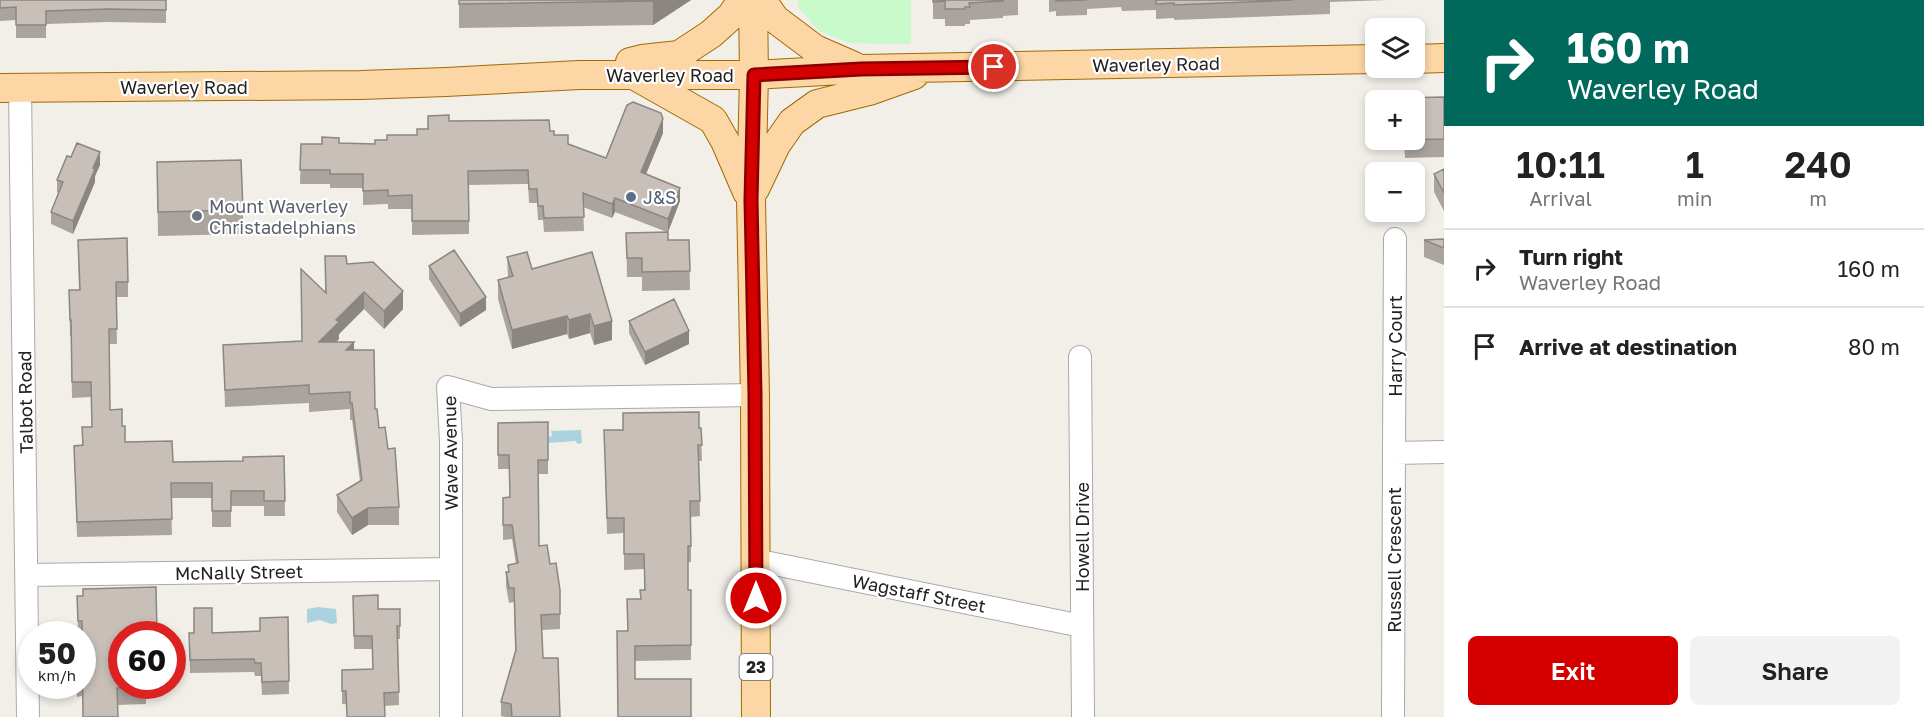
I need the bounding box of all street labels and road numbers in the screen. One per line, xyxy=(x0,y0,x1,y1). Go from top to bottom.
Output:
street label: Waverley Road xyxy=(1092,52,1220,76)
street label: Waverley Road xyxy=(606,64,734,86)
street label: Waverley Road xyxy=(120,76,248,98)
street label: Harry Court xyxy=(1384,295,1406,397)
street label: Talbot Road xyxy=(13,350,37,454)
street label: Wave Avenue xyxy=(438,396,462,510)
street label: Howell Drive xyxy=(1071,482,1093,592)
street label: Russell Crescent xyxy=(1383,487,1405,633)
street label: McNally Street xyxy=(175,560,303,584)
street label: Wagstaff Street xyxy=(850,569,988,617)
road number: 23 xyxy=(740,654,772,680)

